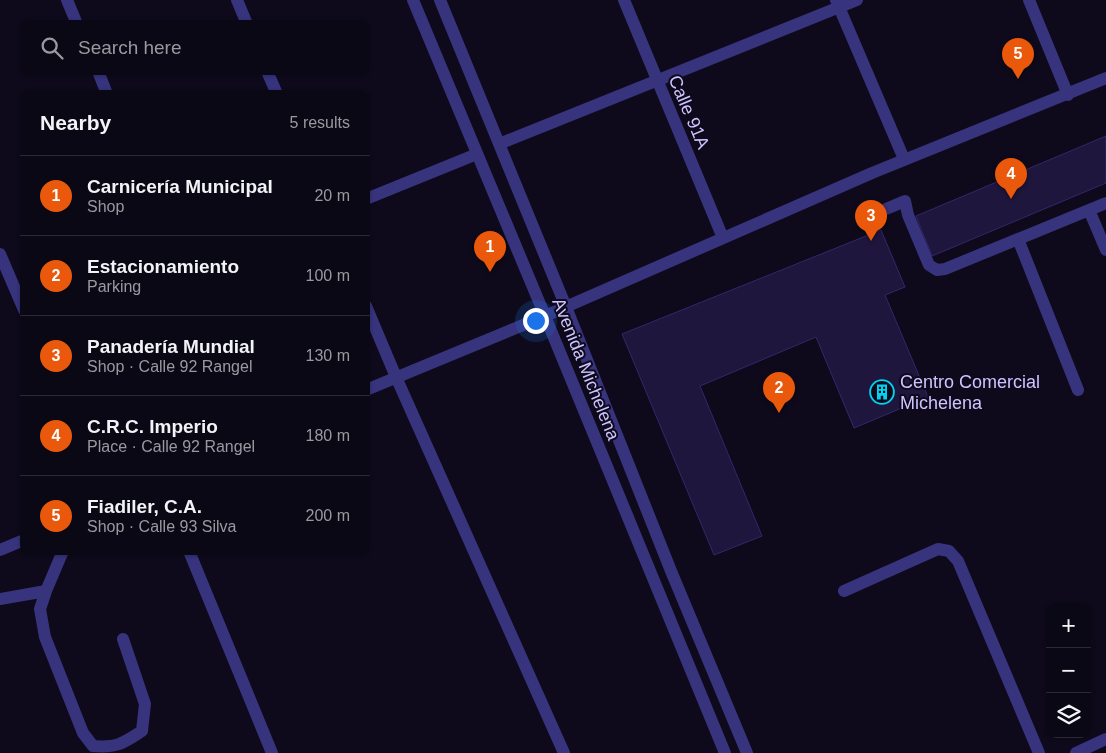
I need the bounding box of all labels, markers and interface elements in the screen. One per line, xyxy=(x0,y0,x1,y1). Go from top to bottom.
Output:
search box xyxy=(20,20,370,75)
icon: search xyxy=(38,34,66,62)
text: Search here xyxy=(78,37,182,58)
pin: 5 xyxy=(1002,38,1034,79)
street label: Calle 91A xyxy=(665,72,713,152)
text: Nearby xyxy=(40,111,111,134)
text: 5 results xyxy=(290,114,350,131)
pin: 4 xyxy=(995,158,1027,199)
text: Carnicería Municipal xyxy=(87,176,273,197)
text: 1 xyxy=(52,187,60,204)
text: 20 m xyxy=(314,187,350,204)
text: Shop xyxy=(87,198,124,215)
pin: 3 xyxy=(855,200,887,241)
pin: 1 xyxy=(474,231,506,272)
text: Estacionamiento xyxy=(87,256,239,277)
text: 2 xyxy=(52,267,60,284)
text: 100 m xyxy=(306,267,350,284)
text: Parking xyxy=(87,278,141,295)
street label: Avenida Michelena xyxy=(548,295,624,444)
your location xyxy=(523,308,549,334)
text: Panadería Mundial xyxy=(87,336,255,357)
text: 3 xyxy=(52,347,60,364)
text: 130 m xyxy=(306,347,350,364)
text: Shop · Calle 92 Rangel xyxy=(87,358,252,375)
pin: 2 xyxy=(763,372,795,413)
place label: Centro Comercial Michelena xyxy=(900,372,1040,413)
building icon: Centro Comercial Michelena xyxy=(869,379,895,405)
text: C.R.C. Imperio xyxy=(87,416,218,437)
text: 4 xyxy=(52,427,60,444)
text: 180 m xyxy=(306,427,350,444)
text: Place · Calle 92 Rangel xyxy=(87,438,255,455)
text: Fiadiler, C.A. xyxy=(87,496,202,517)
text: 5 xyxy=(52,507,60,524)
text: 200 m xyxy=(306,507,350,524)
text: Shop · Calle 93 Silva xyxy=(87,518,236,535)
map controls xyxy=(1046,603,1091,738)
button: + xyxy=(1046,603,1091,648)
button: − xyxy=(1046,648,1091,693)
button: layers xyxy=(1046,693,1091,738)

